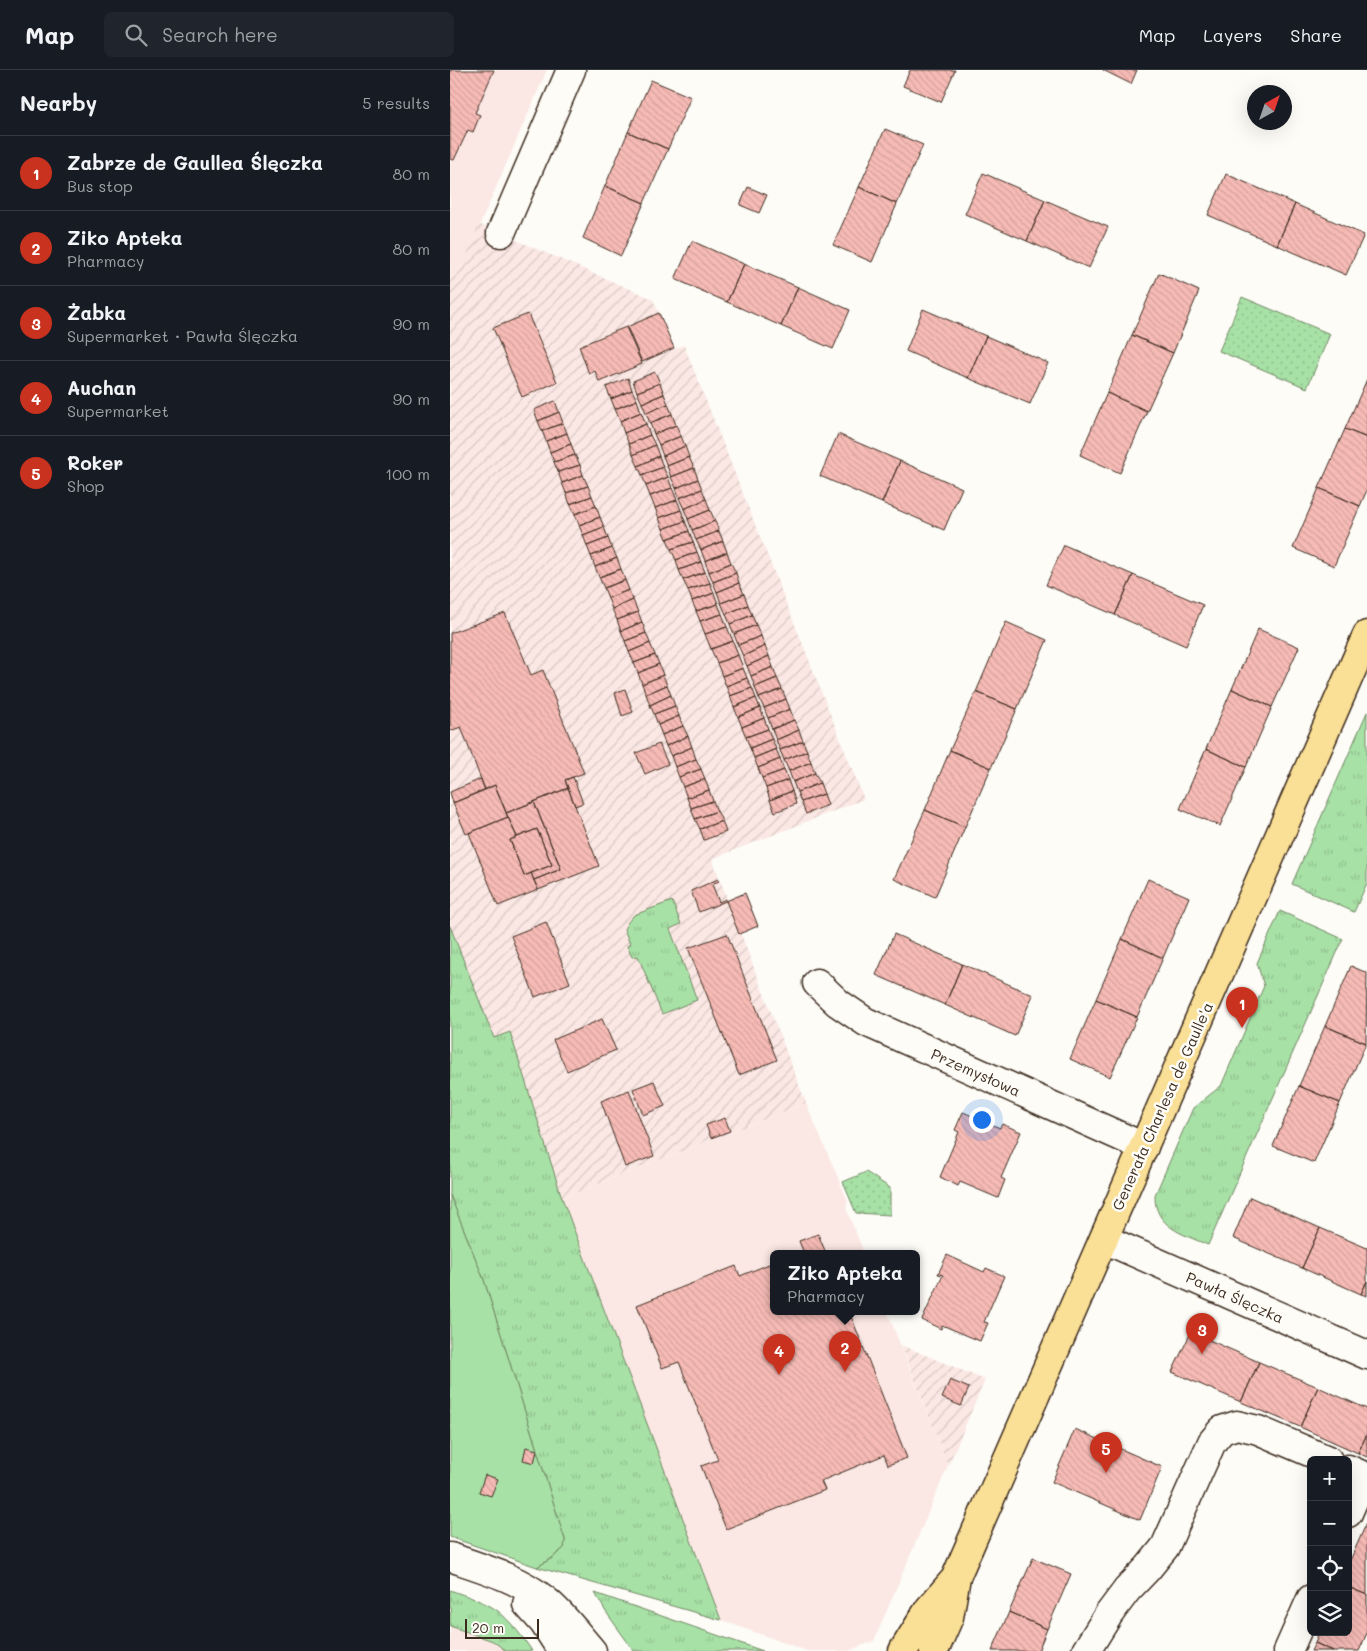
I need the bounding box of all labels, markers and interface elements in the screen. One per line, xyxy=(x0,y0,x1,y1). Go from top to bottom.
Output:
search box xyxy=(104,12,454,57)
text: Map xyxy=(25,19,74,50)
icon: search xyxy=(122,21,150,49)
text: Search here xyxy=(162,22,278,47)
text: Map xyxy=(1139,23,1175,47)
text: Layers xyxy=(1203,23,1262,47)
text: Share xyxy=(1290,23,1342,47)
north arrow xyxy=(1247,85,1292,130)
text: Nearby xyxy=(20,89,97,116)
text: 5 results xyxy=(362,92,430,113)
text: Zabrze de Gaullea Ślęczka xyxy=(67,150,323,175)
text: 1 xyxy=(32,163,40,184)
text: 80 m xyxy=(393,163,430,184)
text: Bus stop xyxy=(67,175,133,196)
text: Ziko Apteka xyxy=(67,225,182,250)
text: 2 xyxy=(32,238,40,259)
text: 80 m xyxy=(393,238,430,259)
text: Pharmacy xyxy=(67,250,144,271)
text: Żabka xyxy=(67,300,126,325)
text: 3 xyxy=(31,313,41,334)
text: 90 m xyxy=(393,313,430,334)
text: Supermarket · Pawła Ślęczka xyxy=(67,325,298,346)
text: Auchan xyxy=(67,375,136,400)
text: 4 xyxy=(31,388,41,409)
text: 90 m xyxy=(393,388,430,409)
text: Supermarket xyxy=(67,400,169,421)
text: Roker xyxy=(67,450,123,475)
text: 5 xyxy=(31,463,41,484)
text: 100 m xyxy=(385,463,430,484)
text: Shop xyxy=(67,475,104,496)
pin: 1 xyxy=(1226,987,1258,1028)
street label: Generała Charlesa de Gaulle'a xyxy=(1107,999,1217,1213)
street label: Przemysłowa xyxy=(928,1043,1024,1101)
your location xyxy=(969,1107,995,1133)
popup xyxy=(770,1250,920,1315)
text: Ziko Apteka xyxy=(787,1260,903,1285)
street label: Pawła Ślęczka xyxy=(1183,1267,1287,1327)
text: Pharmacy xyxy=(787,1285,865,1306)
pin: 3 xyxy=(1186,1313,1218,1354)
pin: 2 xyxy=(829,1331,861,1372)
pin: 4 xyxy=(763,1334,795,1375)
pin: 5 xyxy=(1090,1432,1122,1473)
map controls xyxy=(1307,1456,1352,1636)
button: + xyxy=(1307,1456,1352,1501)
button: − xyxy=(1307,1501,1352,1546)
button: locate xyxy=(1307,1546,1352,1591)
button: layers xyxy=(1307,1591,1352,1636)
scale bar xyxy=(465,1616,539,1639)
text: 20 m xyxy=(472,1618,504,1637)

